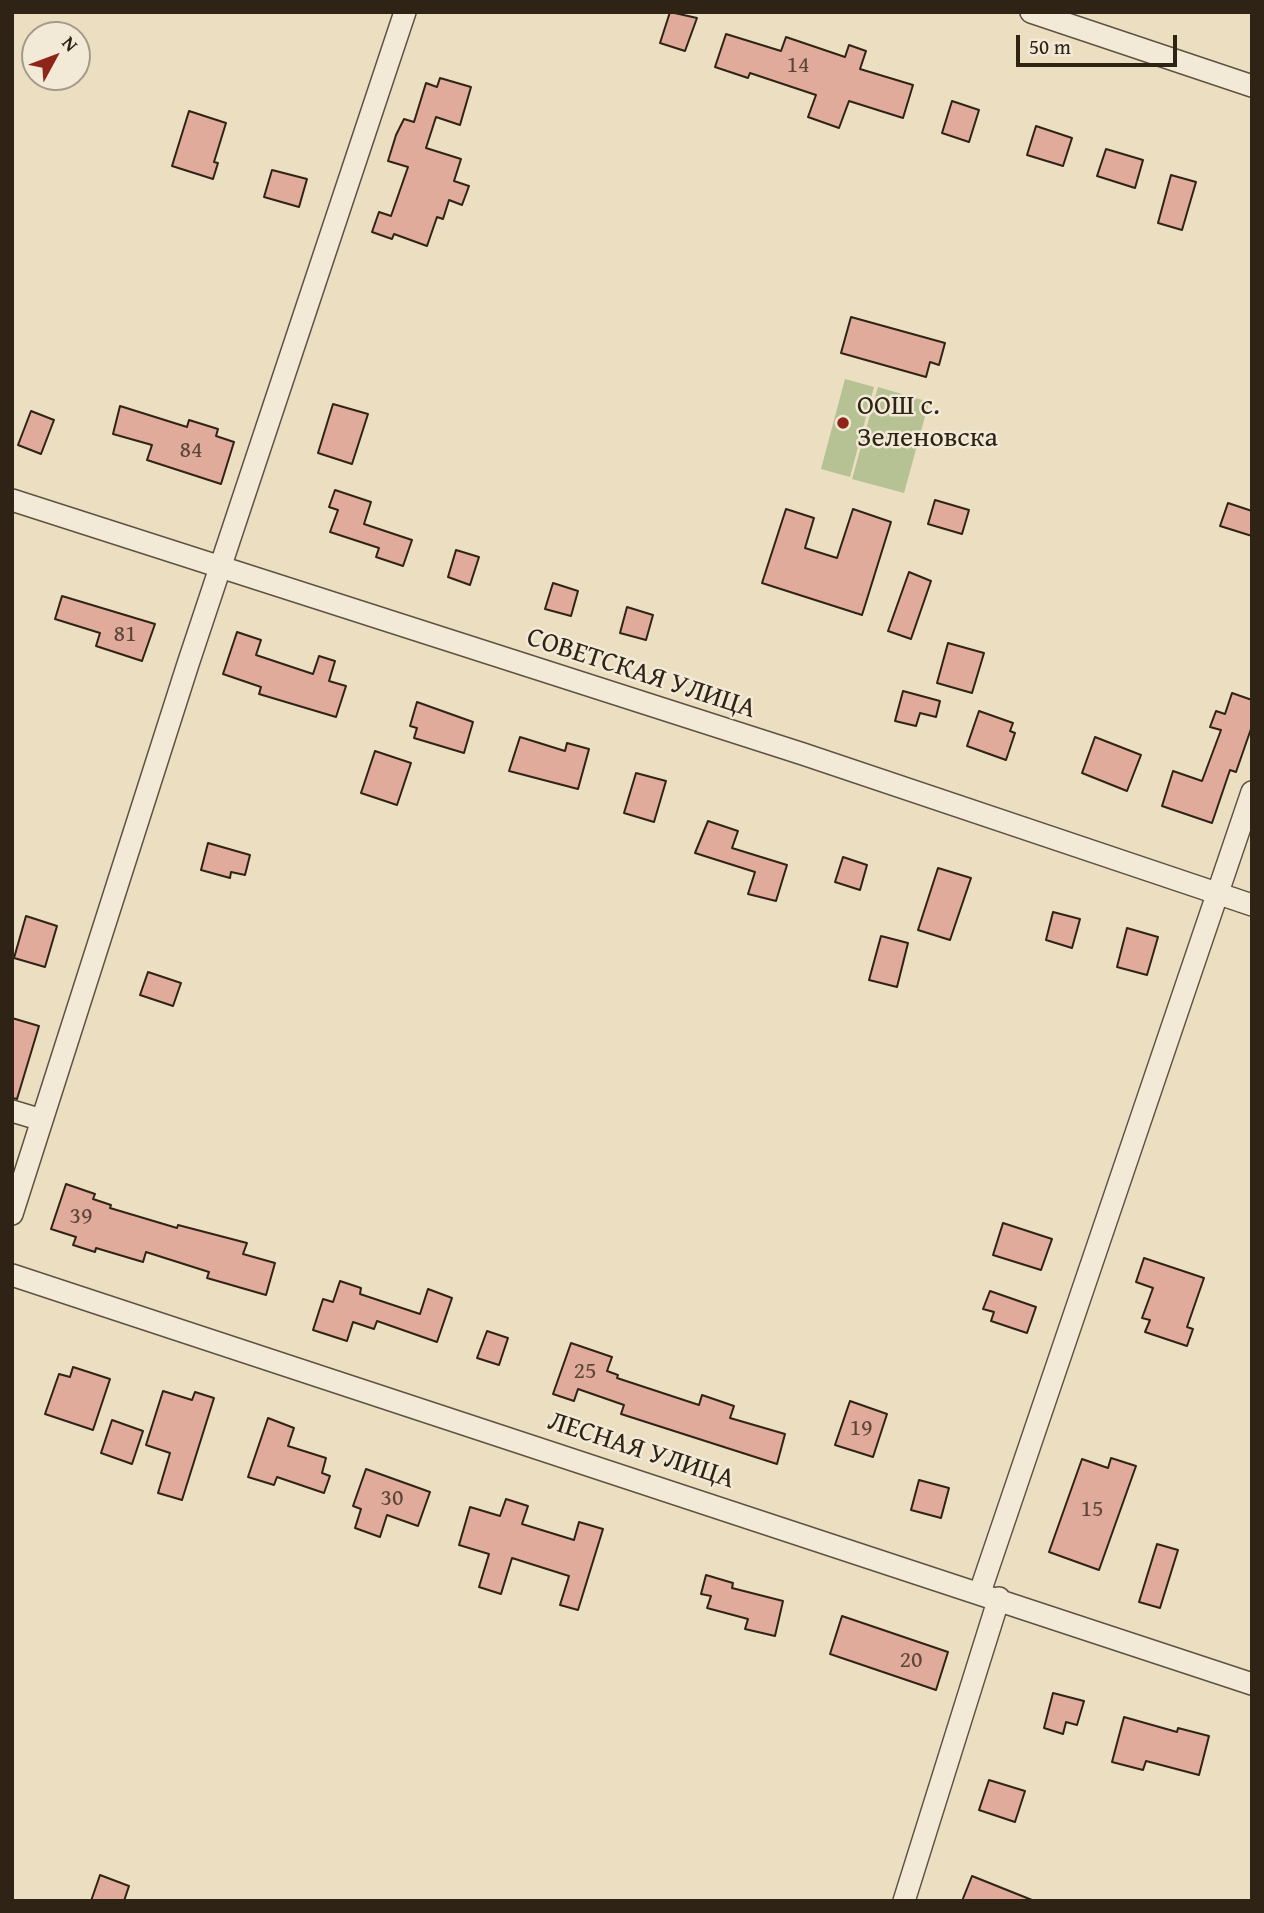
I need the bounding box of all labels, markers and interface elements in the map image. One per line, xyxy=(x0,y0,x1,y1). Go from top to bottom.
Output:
north arrow xyxy=(21,21,91,91)
scale bar xyxy=(1019,21,1180,65)
text: N xyxy=(56,30,85,58)
text: 50 m xyxy=(1029,31,1071,62)
house number: 14 xyxy=(786,52,810,80)
place label: ООШ с. Зеленовска xyxy=(857,390,998,456)
marker: ООШ с. Зеленовска xyxy=(835,415,851,431)
house number: 84 xyxy=(179,437,203,465)
house number: 81 xyxy=(113,621,137,649)
street label: СОВЕТСКАЯ УЛИЦА xyxy=(522,621,760,727)
house number: 39 xyxy=(69,1203,93,1231)
house number: 25 xyxy=(573,1358,597,1386)
street label: ЛЕСНАЯ УЛИЦА xyxy=(544,1405,738,1497)
house number: 19 xyxy=(849,1415,873,1443)
house number: 30 xyxy=(380,1485,404,1513)
house number: 15 xyxy=(1080,1496,1104,1524)
house number: 20 xyxy=(899,1647,923,1675)

